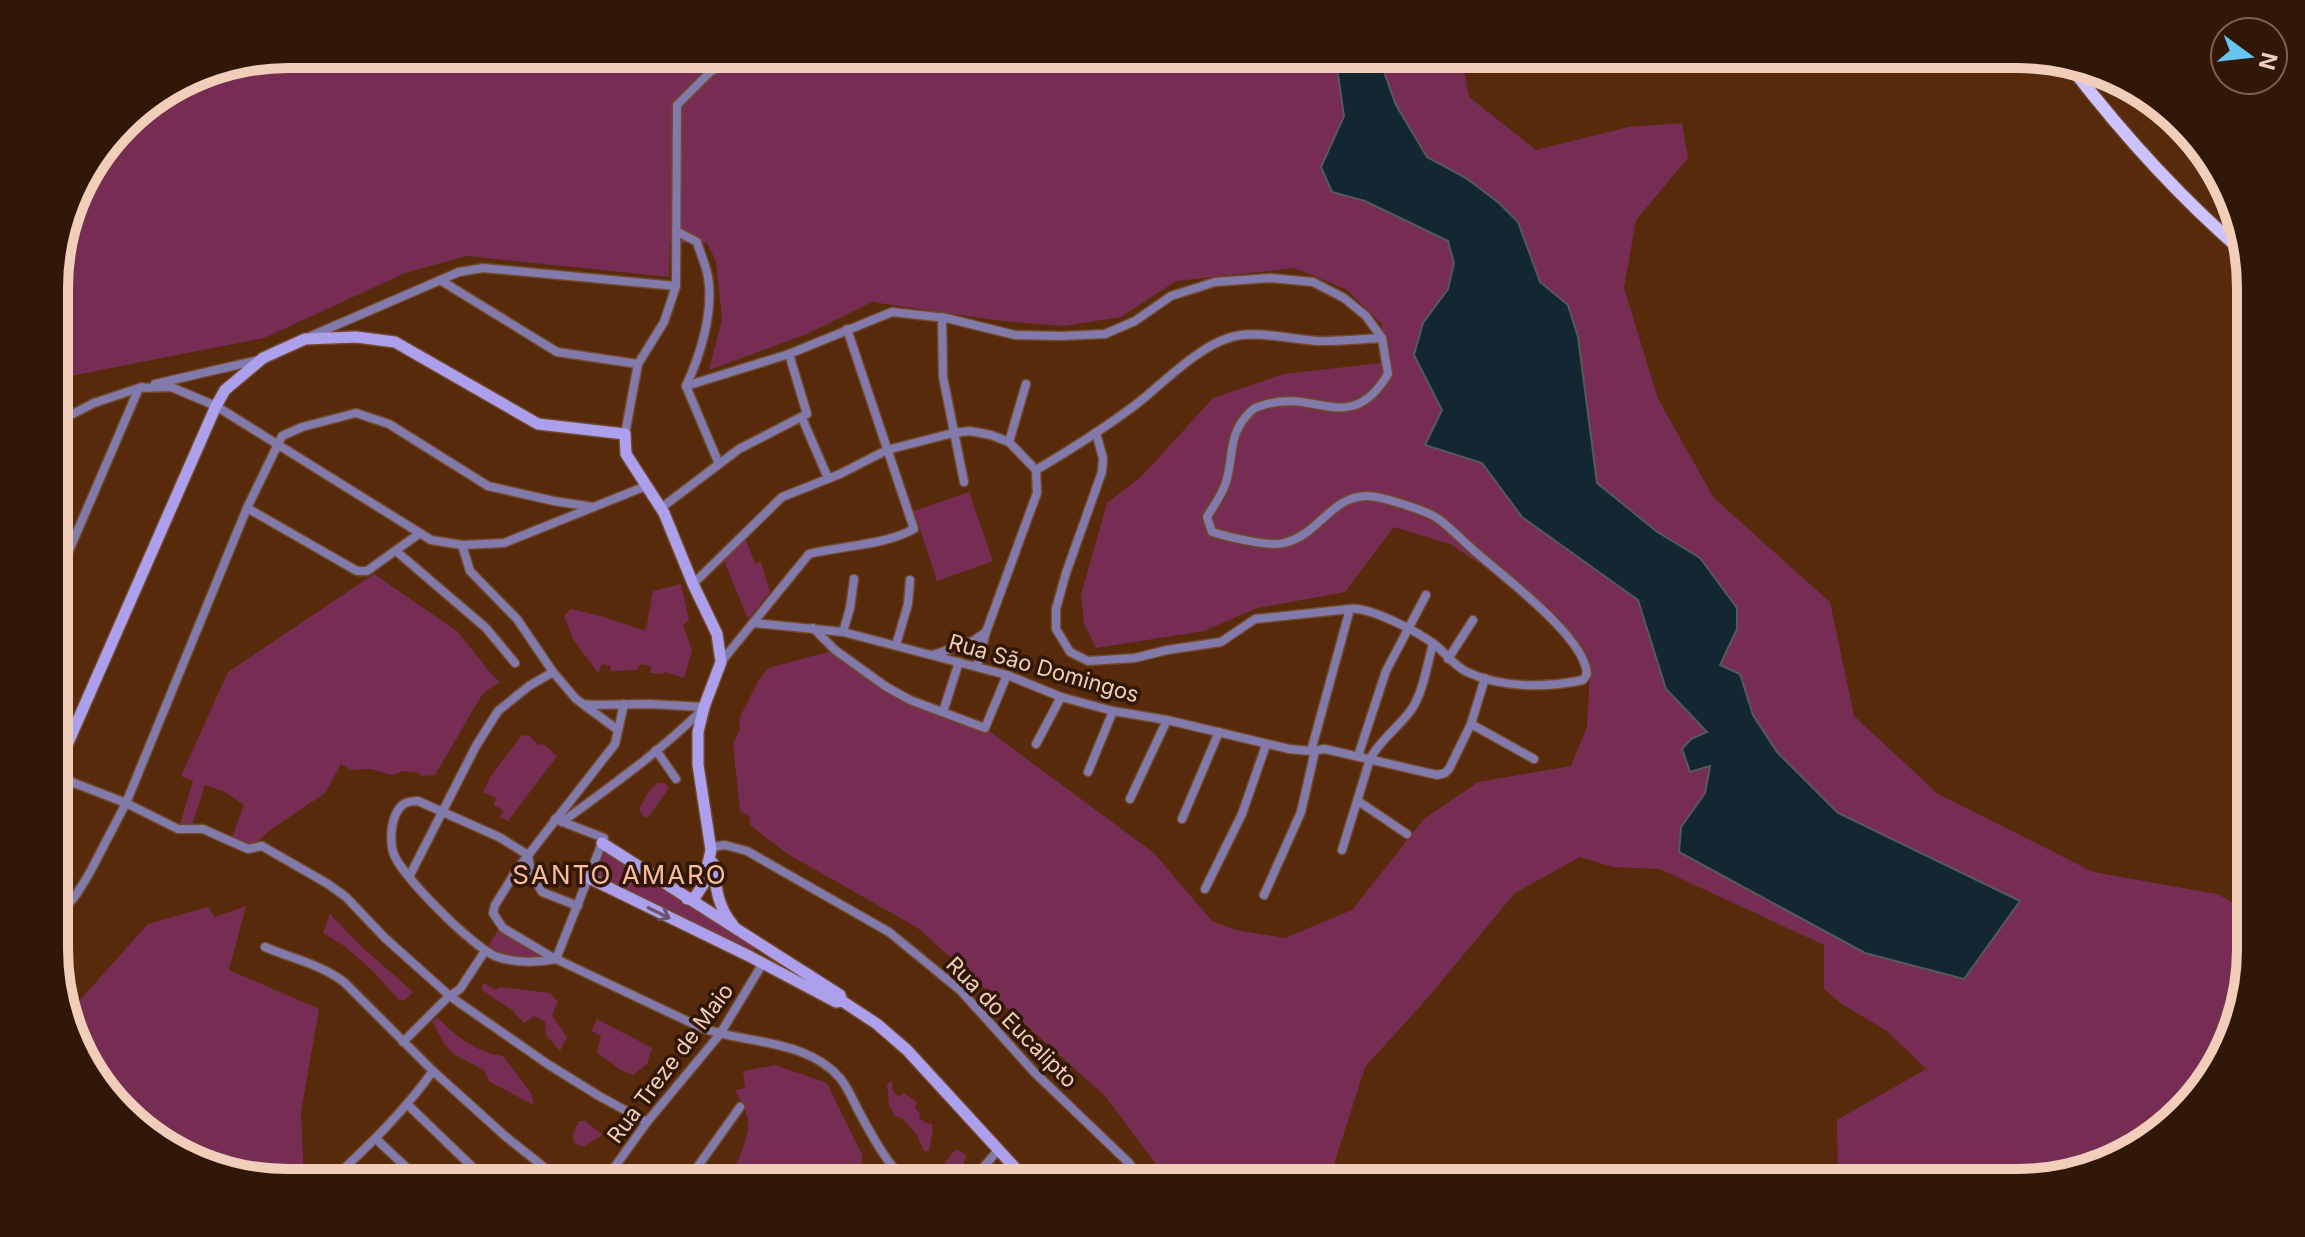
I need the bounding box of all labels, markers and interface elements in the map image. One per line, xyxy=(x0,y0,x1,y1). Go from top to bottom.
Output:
north arrow xyxy=(2209,16,2289,96)
text: N xyxy=(2254,50,2283,73)
street label: Rua São Domingos xyxy=(946,628,1142,708)
district label: SANTO AMARO xyxy=(512,859,728,890)
one-way arrow xyxy=(646,905,670,921)
street label: Rua do Eucalipto xyxy=(941,951,1083,1093)
street label: Rua Treze de Maio xyxy=(601,978,739,1148)

